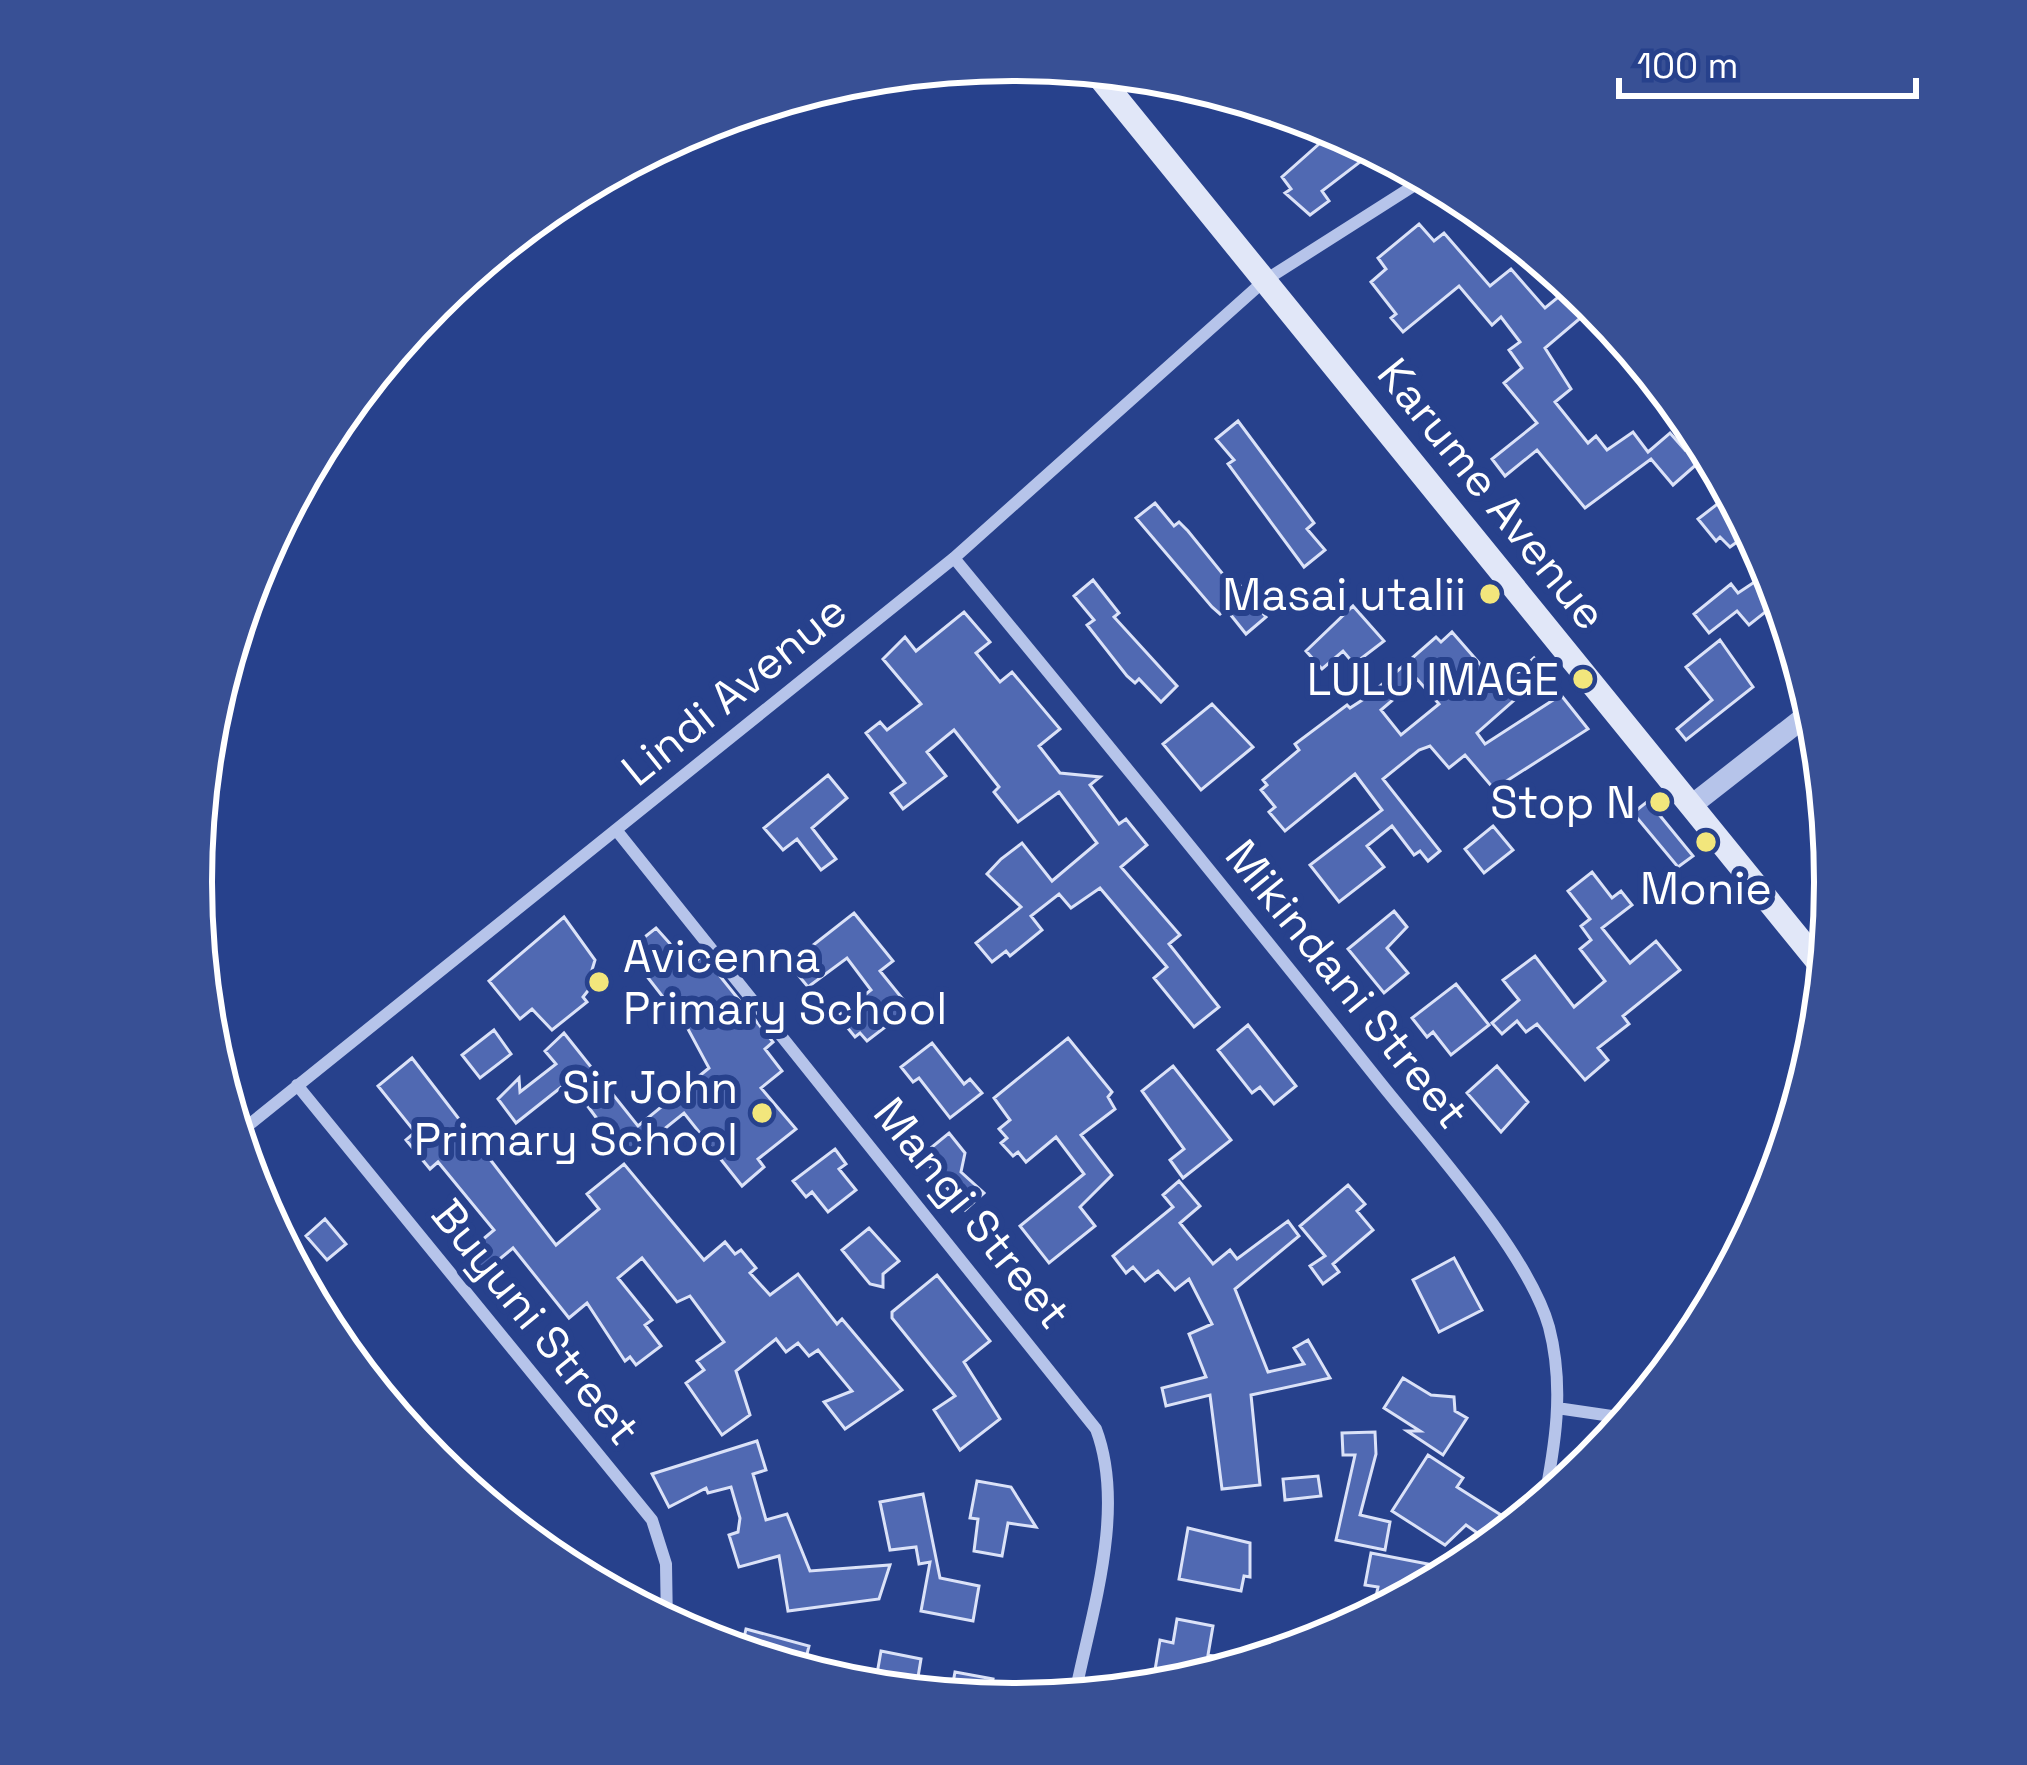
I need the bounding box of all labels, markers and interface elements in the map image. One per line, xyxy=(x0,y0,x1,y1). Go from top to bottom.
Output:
scale bar xyxy=(1619,24,1916,98)
text: 100 m xyxy=(1637,43,1738,89)
street label: Karume Avenue xyxy=(1365,347,1619,641)
place label: Masai utalii xyxy=(1222,566,1466,623)
marker: Masai utalii xyxy=(1477,581,1503,607)
street label: Lindi Avenue xyxy=(610,582,858,798)
place label: LULU IMAGE xyxy=(1307,651,1559,708)
marker: LULU IMAGE xyxy=(1570,666,1596,692)
place label: Stop N xyxy=(1490,774,1636,831)
marker: Stop N xyxy=(1647,789,1673,815)
street label: Mikindani Street xyxy=(1213,828,1481,1140)
marker: Monie xyxy=(1693,829,1719,855)
place label: Monie xyxy=(1640,860,1772,917)
place label: Avicenna Primary School xyxy=(623,928,947,1037)
marker: Avicenna Primary School xyxy=(586,969,612,995)
place label: Sir John Primary School xyxy=(414,1059,738,1168)
street label: Mangi Street xyxy=(861,1086,1083,1340)
marker: Sir John Primary School xyxy=(749,1100,775,1126)
street label: Buyuni Street xyxy=(419,1187,653,1457)

